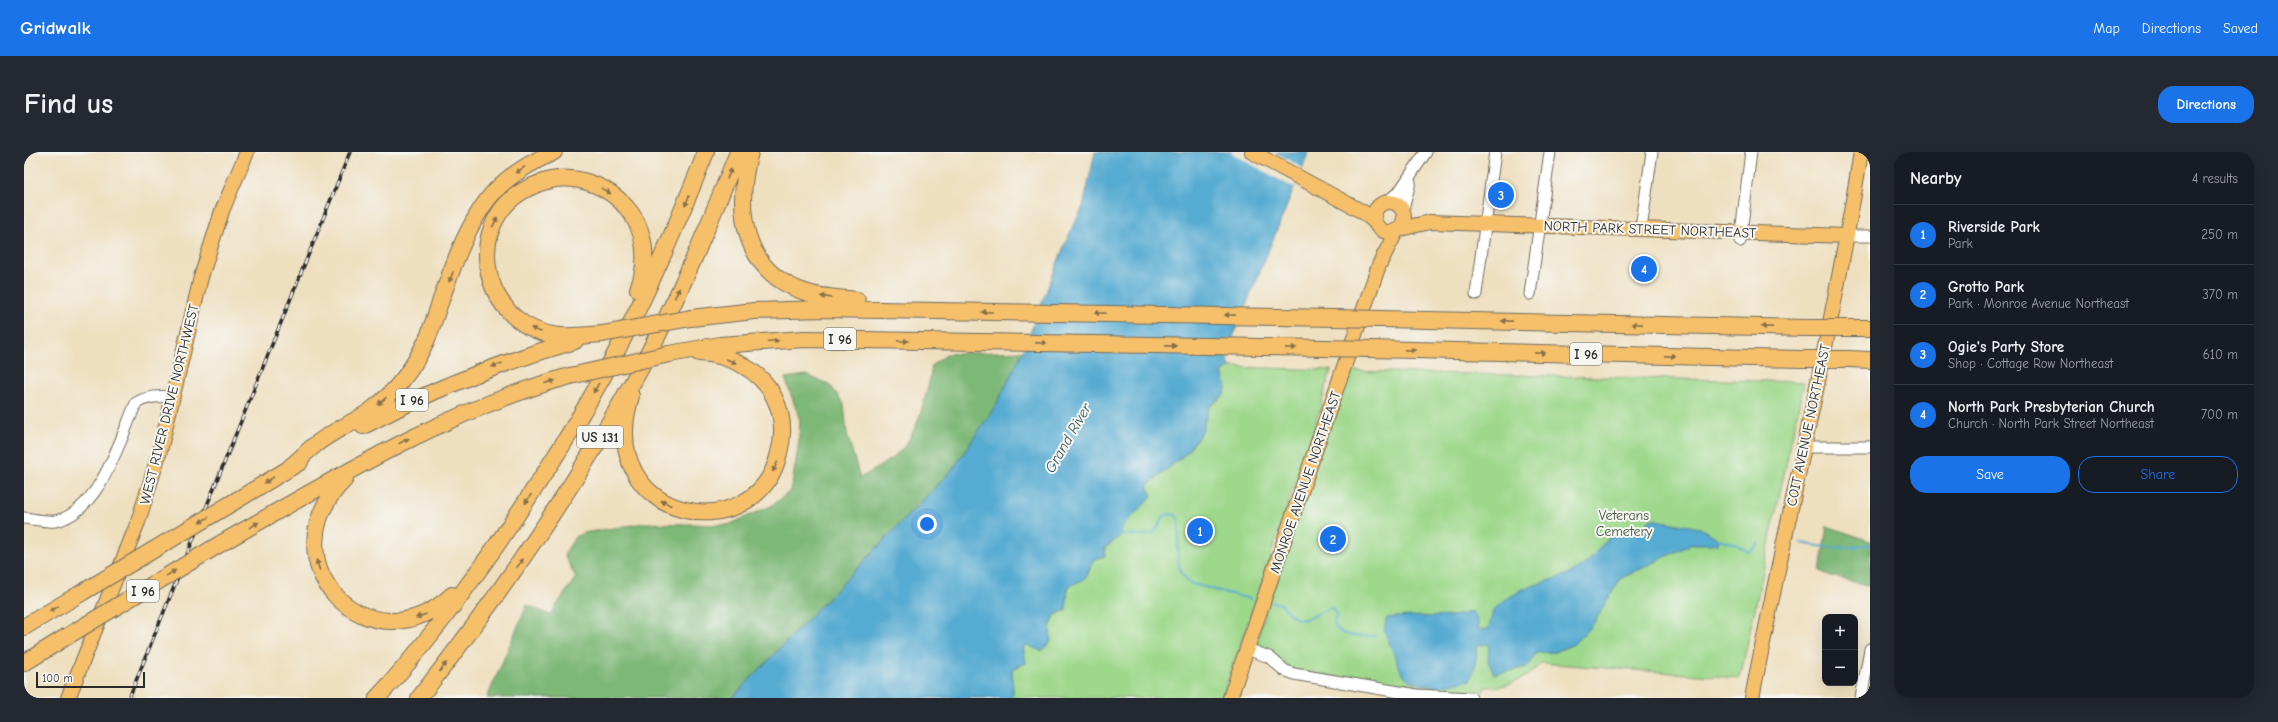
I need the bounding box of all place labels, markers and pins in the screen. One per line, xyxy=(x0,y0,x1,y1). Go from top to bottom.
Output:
pin: 3 xyxy=(1488,180,1514,210)
pin: 4 xyxy=(1631,254,1657,284)
pin: 1 xyxy=(1187,516,1213,546)
pin: 2 xyxy=(1320,524,1346,554)

